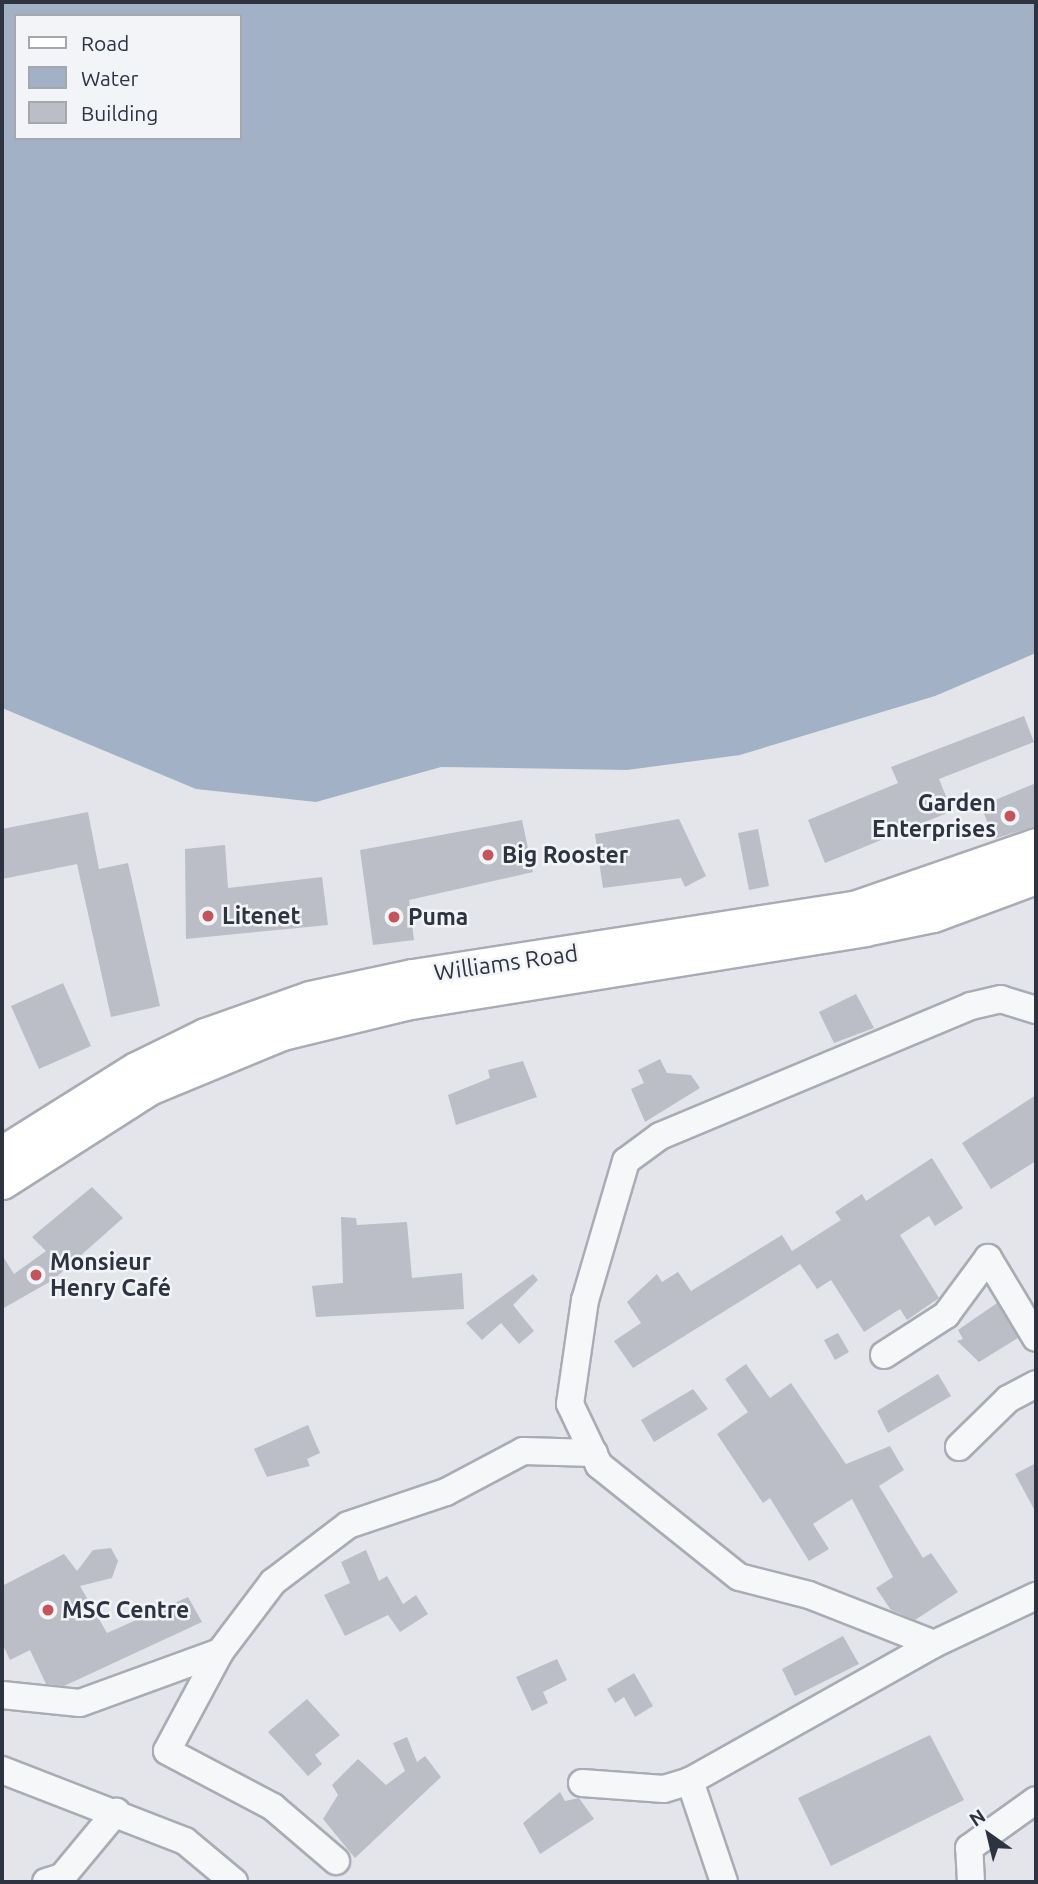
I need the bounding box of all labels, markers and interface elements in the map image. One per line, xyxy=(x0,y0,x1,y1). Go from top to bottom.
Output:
legend xyxy=(14,14,242,140)
text: Road xyxy=(81,31,129,55)
text: Water xyxy=(81,66,139,90)
text: Building xyxy=(81,101,158,125)
place label: Garden Enterprises xyxy=(872,789,996,843)
marker: Garden Enterprises xyxy=(1002,808,1018,824)
place label: Big Rooster xyxy=(502,841,628,869)
marker: Big Rooster xyxy=(480,847,496,863)
place label: Litenet xyxy=(222,902,300,930)
place label: Puma xyxy=(408,903,468,931)
marker: Litenet xyxy=(200,908,216,924)
marker: Puma xyxy=(386,909,402,925)
street label: Williams Road xyxy=(432,939,580,987)
place label: Monsieur Henry Café xyxy=(50,1248,171,1302)
marker: Monsieur Henry Café xyxy=(28,1267,44,1283)
place label: MSC Centre xyxy=(62,1596,189,1624)
marker: MSC Centre xyxy=(40,1602,56,1618)
north arrow xyxy=(954,1800,1024,1870)
text: N xyxy=(965,1805,989,1831)

